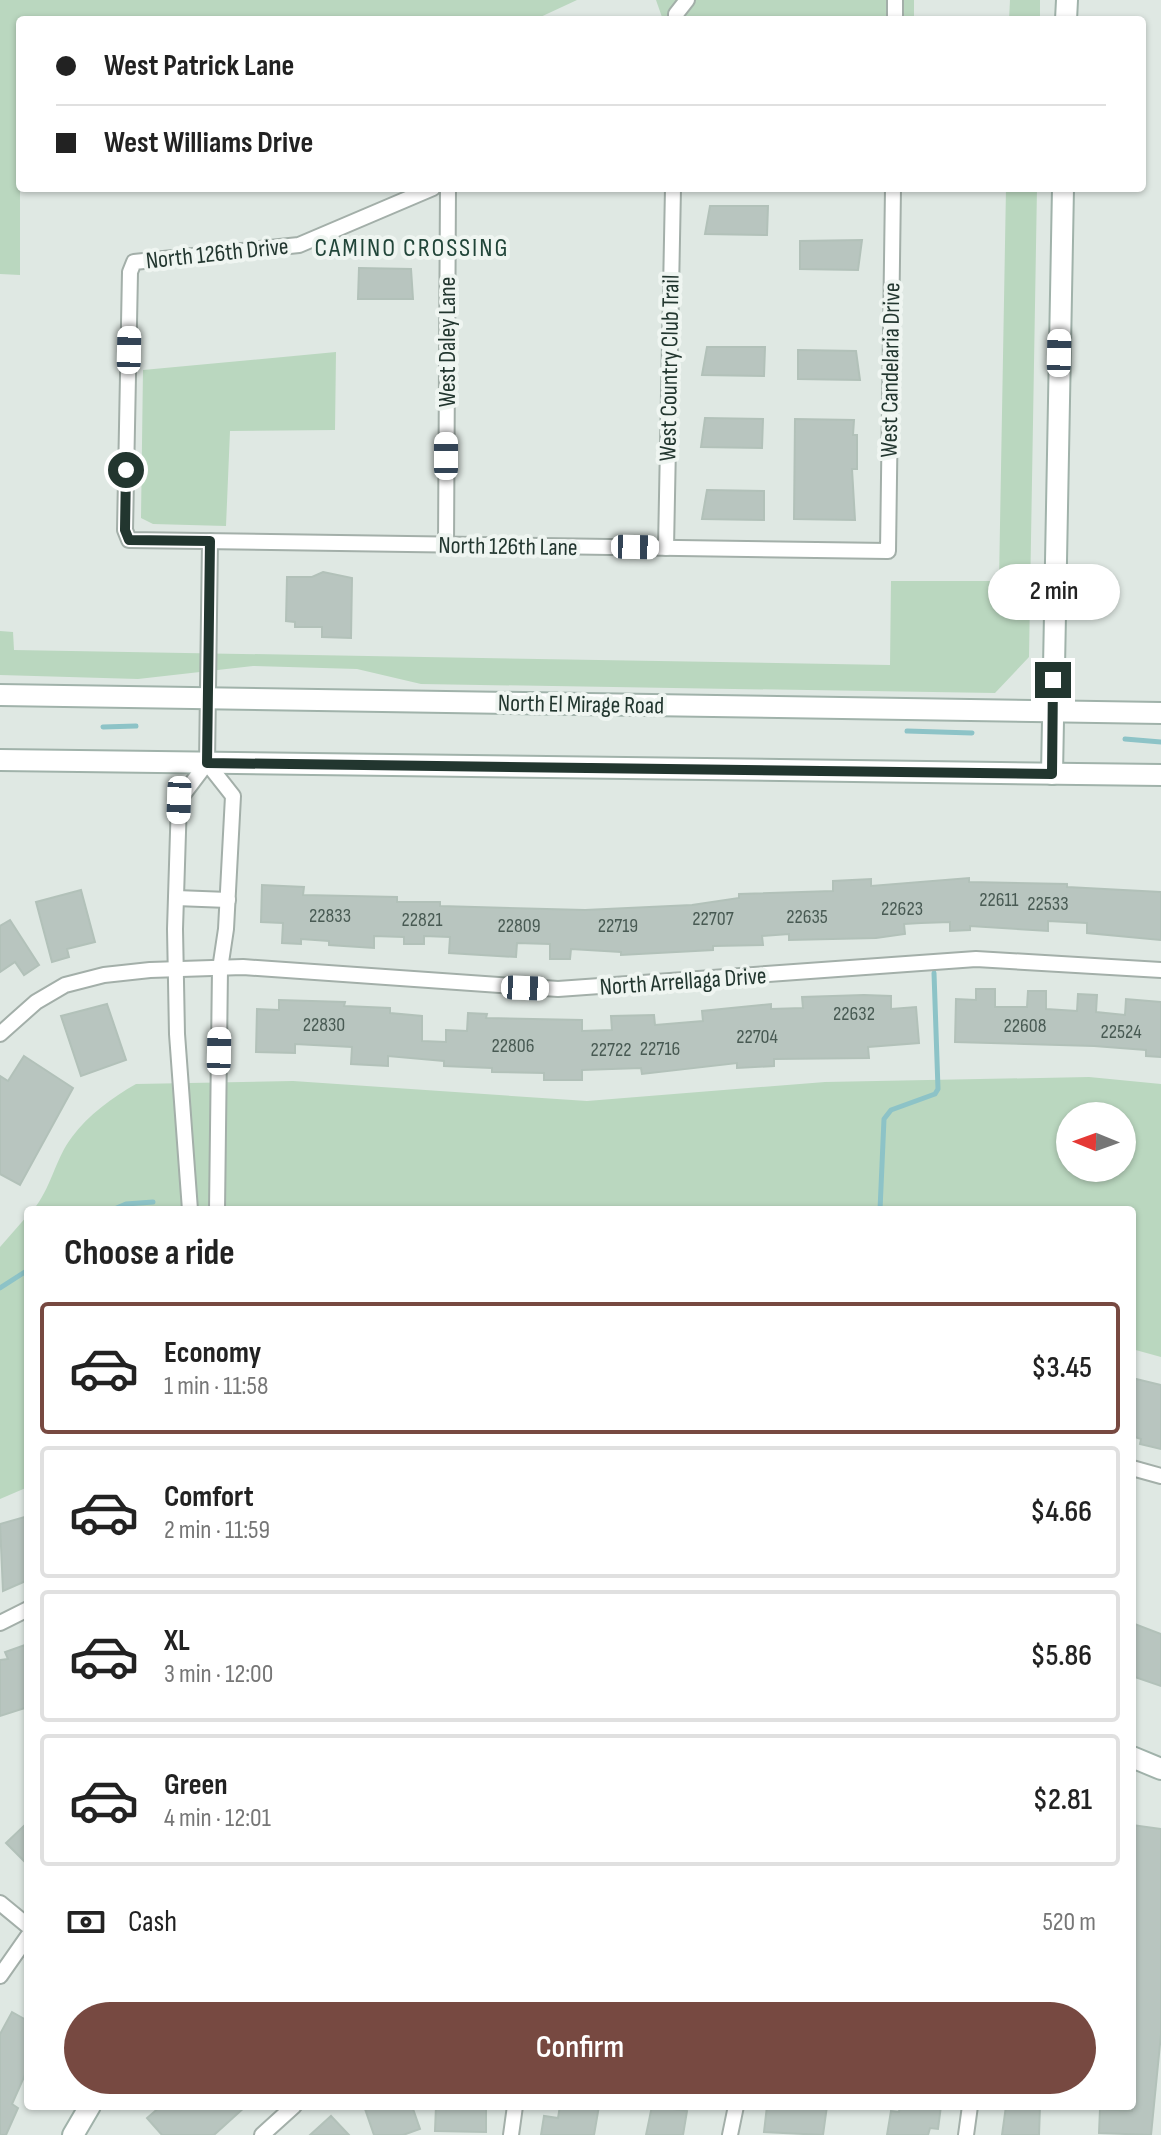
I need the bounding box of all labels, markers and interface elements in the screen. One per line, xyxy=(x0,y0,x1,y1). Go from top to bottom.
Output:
text: West Patrick Lane xyxy=(104,48,294,84)
text: West Williams Drive xyxy=(104,125,313,161)
street label: North 126th Drive xyxy=(144,232,290,275)
district label: CAMINO CROSSING xyxy=(314,233,510,264)
street label: West Country Club Trail xyxy=(653,275,686,462)
street label: West Daley Lane xyxy=(433,277,462,407)
street label: West Candelaria Drive xyxy=(874,282,907,458)
car xyxy=(117,326,141,374)
car xyxy=(1047,329,1071,377)
car xyxy=(434,432,458,480)
route start xyxy=(108,452,144,488)
street label: North 126th Lane xyxy=(438,531,578,562)
car xyxy=(611,535,659,559)
callout: 2 min xyxy=(987,564,1119,620)
text: 2 min xyxy=(1030,576,1078,607)
route end xyxy=(1035,662,1071,698)
street label: North El Mirage Road xyxy=(498,689,664,720)
car xyxy=(166,776,192,824)
house number: 22611 xyxy=(979,888,1019,912)
house number: 22533 xyxy=(1027,892,1069,916)
house number: 22623 xyxy=(881,897,923,921)
house number: 22833 xyxy=(309,904,351,928)
house number: 22635 xyxy=(786,905,828,929)
house number: 22707 xyxy=(692,907,734,931)
house number: 22821 xyxy=(402,908,442,932)
house number: 22809 xyxy=(497,914,541,938)
house number: 22719 xyxy=(598,914,638,938)
street label: North Arrellaga Drive xyxy=(599,961,767,1002)
car xyxy=(501,975,549,1001)
house number: 22632 xyxy=(833,1002,875,1026)
house number: 22830 xyxy=(303,1013,345,1037)
house number: 22608 xyxy=(1004,1014,1046,1038)
house number: 22524 xyxy=(1101,1020,1142,1044)
house number: 22704 xyxy=(736,1025,778,1049)
car xyxy=(207,1027,231,1075)
house number: 22806 xyxy=(492,1034,534,1058)
house number: 22716 xyxy=(640,1037,680,1061)
house number: 22722 xyxy=(591,1038,632,1062)
north arrow xyxy=(1056,1102,1136,1182)
map controls xyxy=(1056,1102,1136,1182)
text: Choose a ride xyxy=(64,1232,235,1275)
icon: car xyxy=(68,1332,140,1404)
text: Economy xyxy=(164,1335,261,1371)
text: $3.45 xyxy=(1031,1350,1092,1386)
text: 1 min · 11:58 xyxy=(164,1371,268,1402)
icon: car xyxy=(68,1476,140,1548)
text: Comfort xyxy=(164,1479,254,1515)
text: $4.66 xyxy=(1030,1494,1092,1530)
text: 2 min · 11:59 xyxy=(164,1515,270,1546)
icon: car xyxy=(68,1620,140,1692)
text: XL xyxy=(164,1623,190,1659)
text: $5.86 xyxy=(1030,1638,1092,1674)
text: 3 min · 12:00 xyxy=(164,1659,273,1690)
icon: car xyxy=(68,1764,140,1836)
text: Green xyxy=(164,1767,228,1803)
text: $2.81 xyxy=(1033,1782,1092,1818)
text: 4 min · 12:01 xyxy=(164,1803,271,1834)
icon: cash xyxy=(64,1900,108,1944)
text: Cash xyxy=(128,1904,177,1940)
text: 520 m xyxy=(1042,1907,1096,1938)
button: Confirm xyxy=(64,2002,1096,2094)

